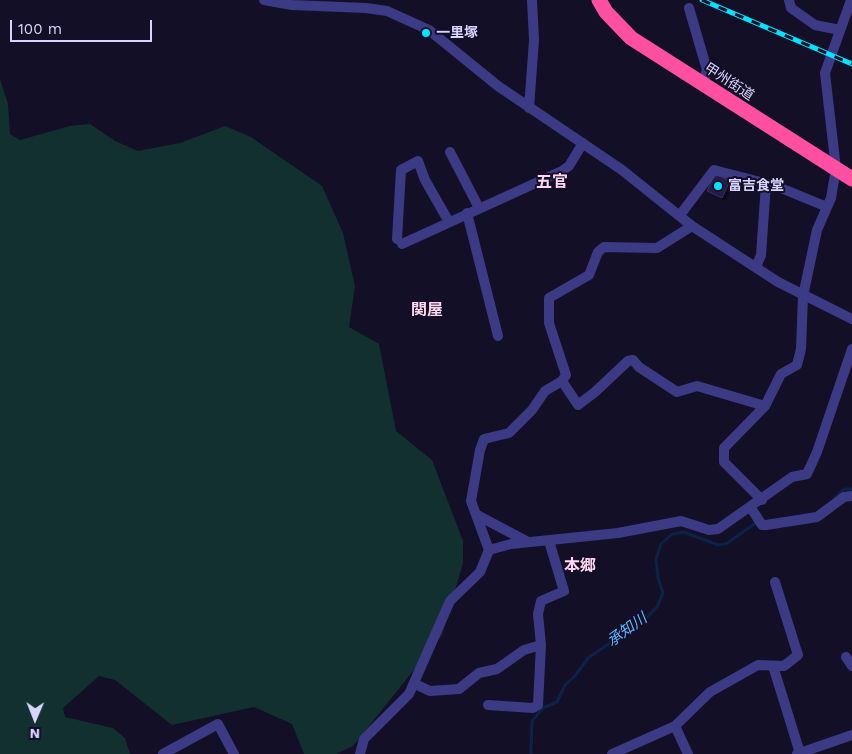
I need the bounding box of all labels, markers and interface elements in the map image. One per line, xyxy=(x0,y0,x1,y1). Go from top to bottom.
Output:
scale bar xyxy=(12,10,155,42)
text: 100 m xyxy=(18,20,62,38)
place label: 一里塚 xyxy=(436,25,478,41)
marker: 一里塚 xyxy=(420,27,432,39)
street label: 甲州街道 xyxy=(701,60,757,104)
district label: 五官 xyxy=(536,172,568,192)
place label: 富吉食堂 xyxy=(728,178,784,194)
marker: 富吉食堂 xyxy=(712,180,724,192)
district label: 関屋 xyxy=(411,300,443,320)
district label: 本郷 xyxy=(564,556,596,576)
water label: 承知川 xyxy=(604,609,650,651)
north arrow xyxy=(10,694,60,744)
text: N xyxy=(29,726,40,742)

